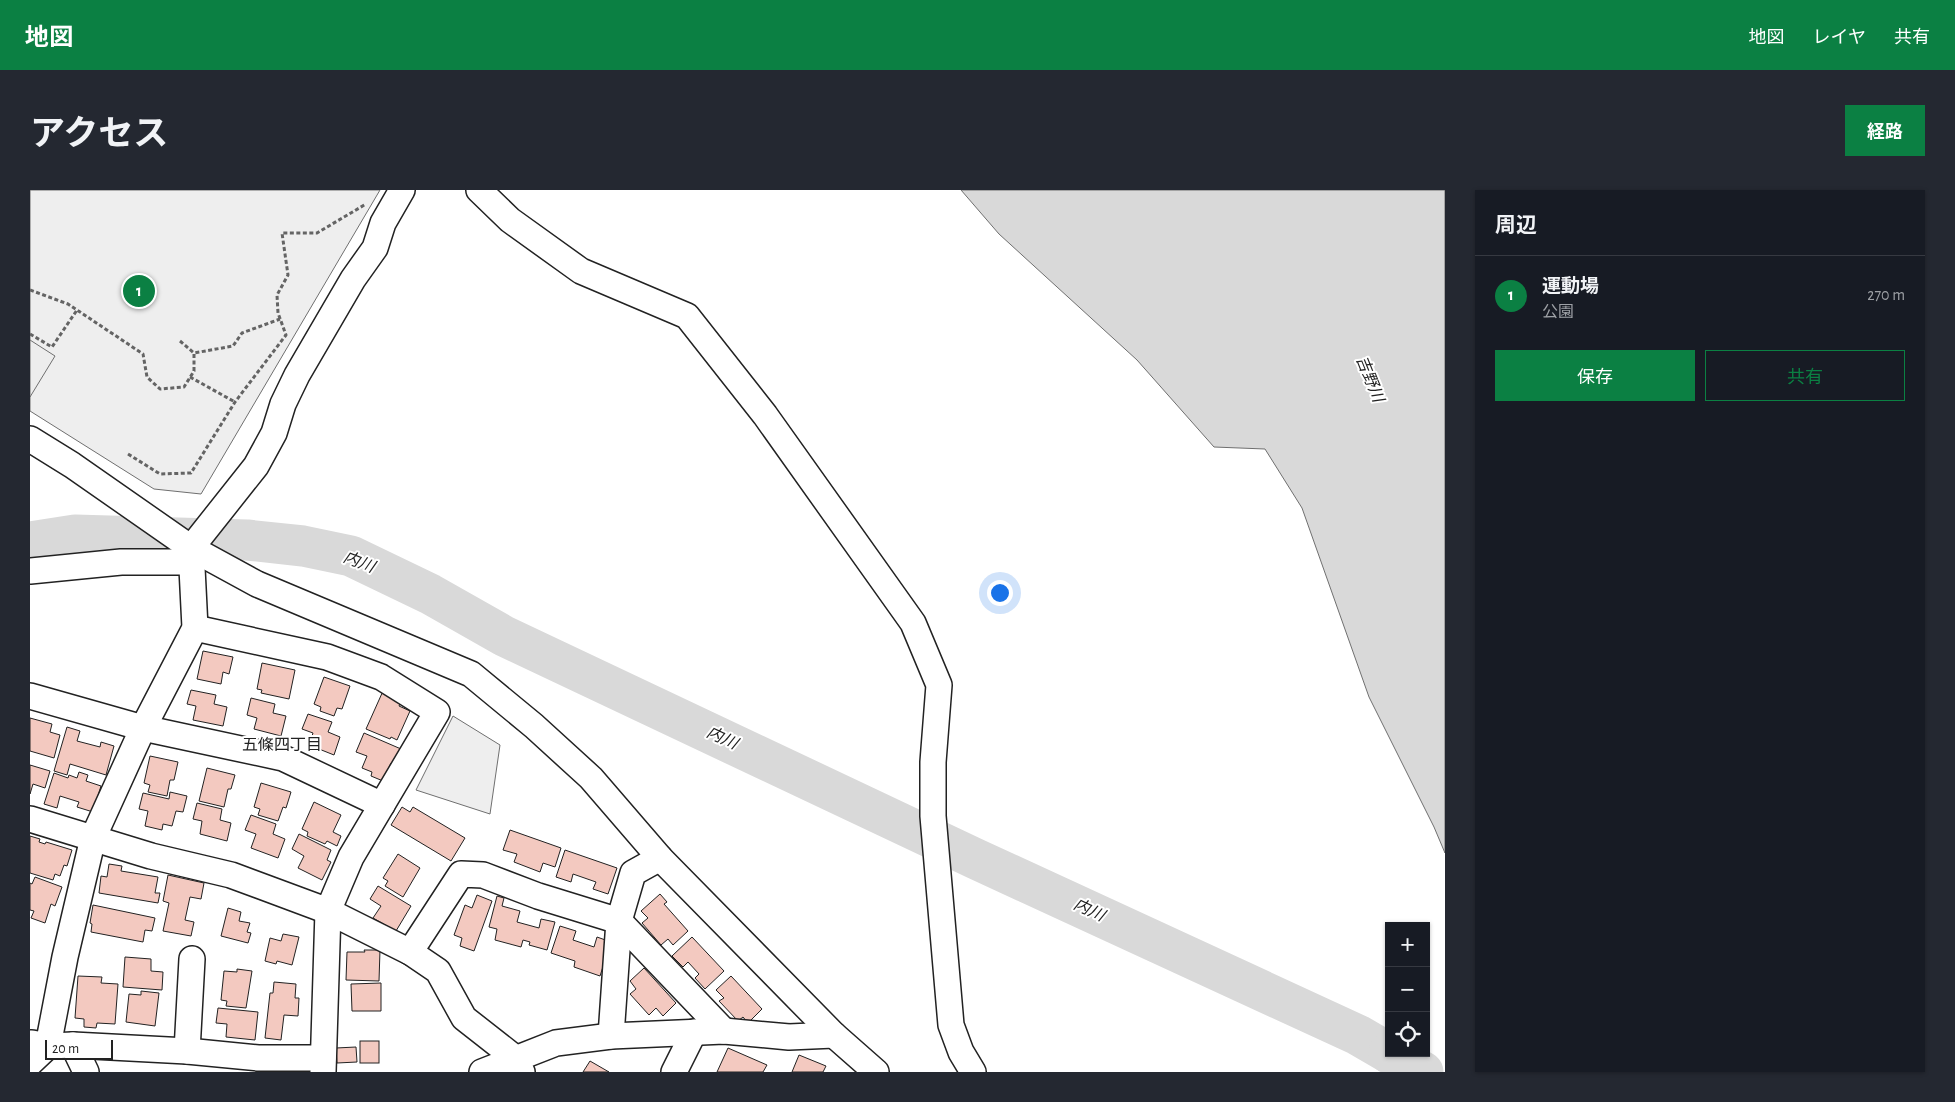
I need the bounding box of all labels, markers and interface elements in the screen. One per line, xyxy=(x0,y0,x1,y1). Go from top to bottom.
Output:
text: 地図 xyxy=(25,26,73,50)
text: 地図 xyxy=(1749,29,1785,47)
text: レイヤ xyxy=(1813,29,1866,47)
text: 共有 xyxy=(1894,29,1930,47)
button: 経路 xyxy=(1845,105,1925,156)
text: アクセス xyxy=(30,117,168,152)
text: 周辺 xyxy=(1495,215,1537,236)
pin: 1 xyxy=(123,272,155,310)
text: 運動場 xyxy=(1542,277,1599,296)
text: 1 xyxy=(1508,287,1514,303)
text: 270 m xyxy=(1867,287,1905,303)
text: 公園 xyxy=(1542,304,1574,320)
button: 保存 xyxy=(1495,350,1695,401)
button: 共有 xyxy=(1705,350,1905,401)
water label: 吉野川 xyxy=(1354,353,1388,406)
water label: 内川 xyxy=(341,548,379,576)
your location xyxy=(987,580,1013,606)
water label: 内川 xyxy=(704,723,742,753)
district label: 五條四丁目 xyxy=(242,736,322,753)
water label: 内川 xyxy=(1071,895,1109,925)
map controls xyxy=(1385,922,1430,1057)
button: + xyxy=(1385,922,1430,967)
button: − xyxy=(1385,967,1430,1012)
button: locate xyxy=(1385,1012,1430,1057)
scale bar xyxy=(45,1037,112,1060)
text: 20 m xyxy=(52,1042,79,1056)

